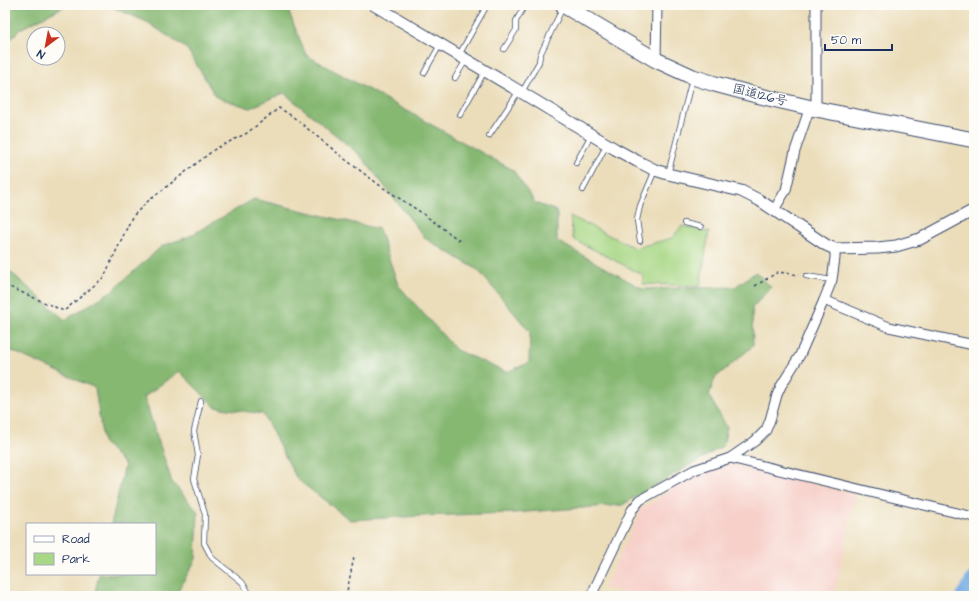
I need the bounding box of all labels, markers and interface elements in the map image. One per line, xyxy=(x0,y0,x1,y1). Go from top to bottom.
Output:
north arrow xyxy=(26,26,66,66)
scale bar xyxy=(825,26,892,52)
text: 50 m xyxy=(831,32,862,49)
text: N xyxy=(34,46,48,62)
street label: 国道126号 xyxy=(731,79,789,111)
legend xyxy=(26,523,156,575)
text: Road xyxy=(62,531,90,548)
text: Park xyxy=(62,551,90,568)

